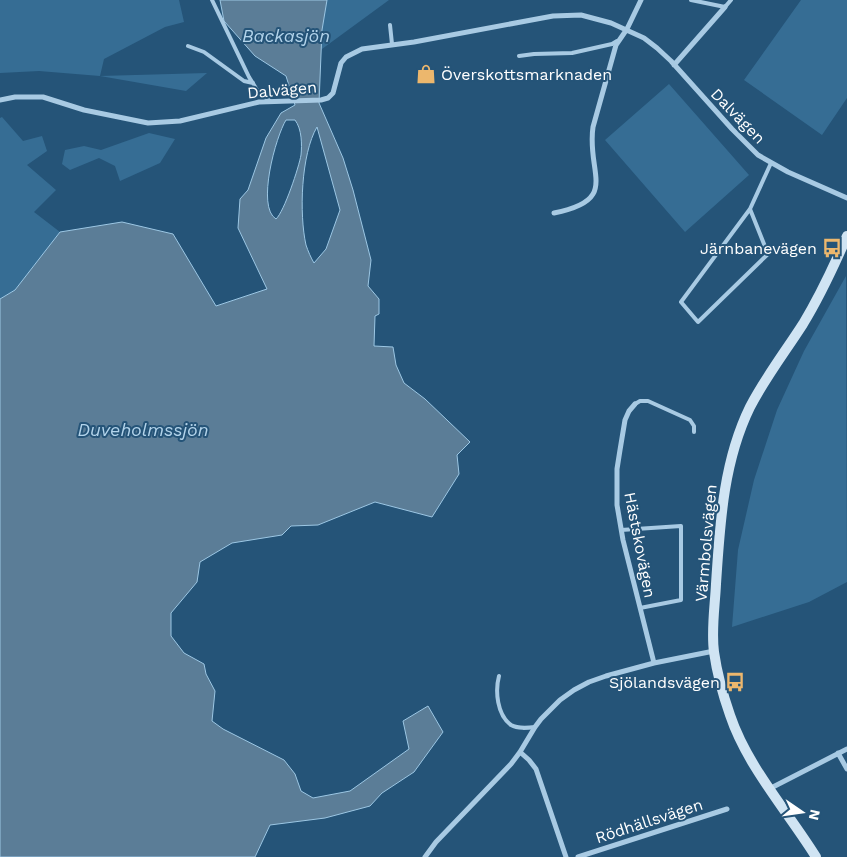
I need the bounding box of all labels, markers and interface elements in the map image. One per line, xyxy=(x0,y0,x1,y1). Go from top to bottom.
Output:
water label: Backasjön xyxy=(242,25,330,46)
shop icon: Överskottsmarknaden xyxy=(415,63,437,85)
place label: Överskottsmarknaden xyxy=(441,65,612,84)
street label: Dalvägen xyxy=(246,77,318,103)
street label: Dalvägen xyxy=(707,84,769,148)
bus stop icon: Järnbanevägen xyxy=(821,237,843,259)
place label: Järnbanevägen xyxy=(700,239,817,258)
water label: Duveholmssjön xyxy=(77,419,209,440)
street label: Värmbolsvägen xyxy=(691,483,721,603)
street label: Hästskovägen xyxy=(620,490,660,600)
bus stop icon: Sjölandsvägen xyxy=(724,671,746,693)
place label: Sjölandsvägen xyxy=(609,673,720,692)
north arrow xyxy=(777,787,827,837)
street label: Rödhällsvägen xyxy=(593,795,705,847)
text: N xyxy=(806,808,824,822)

